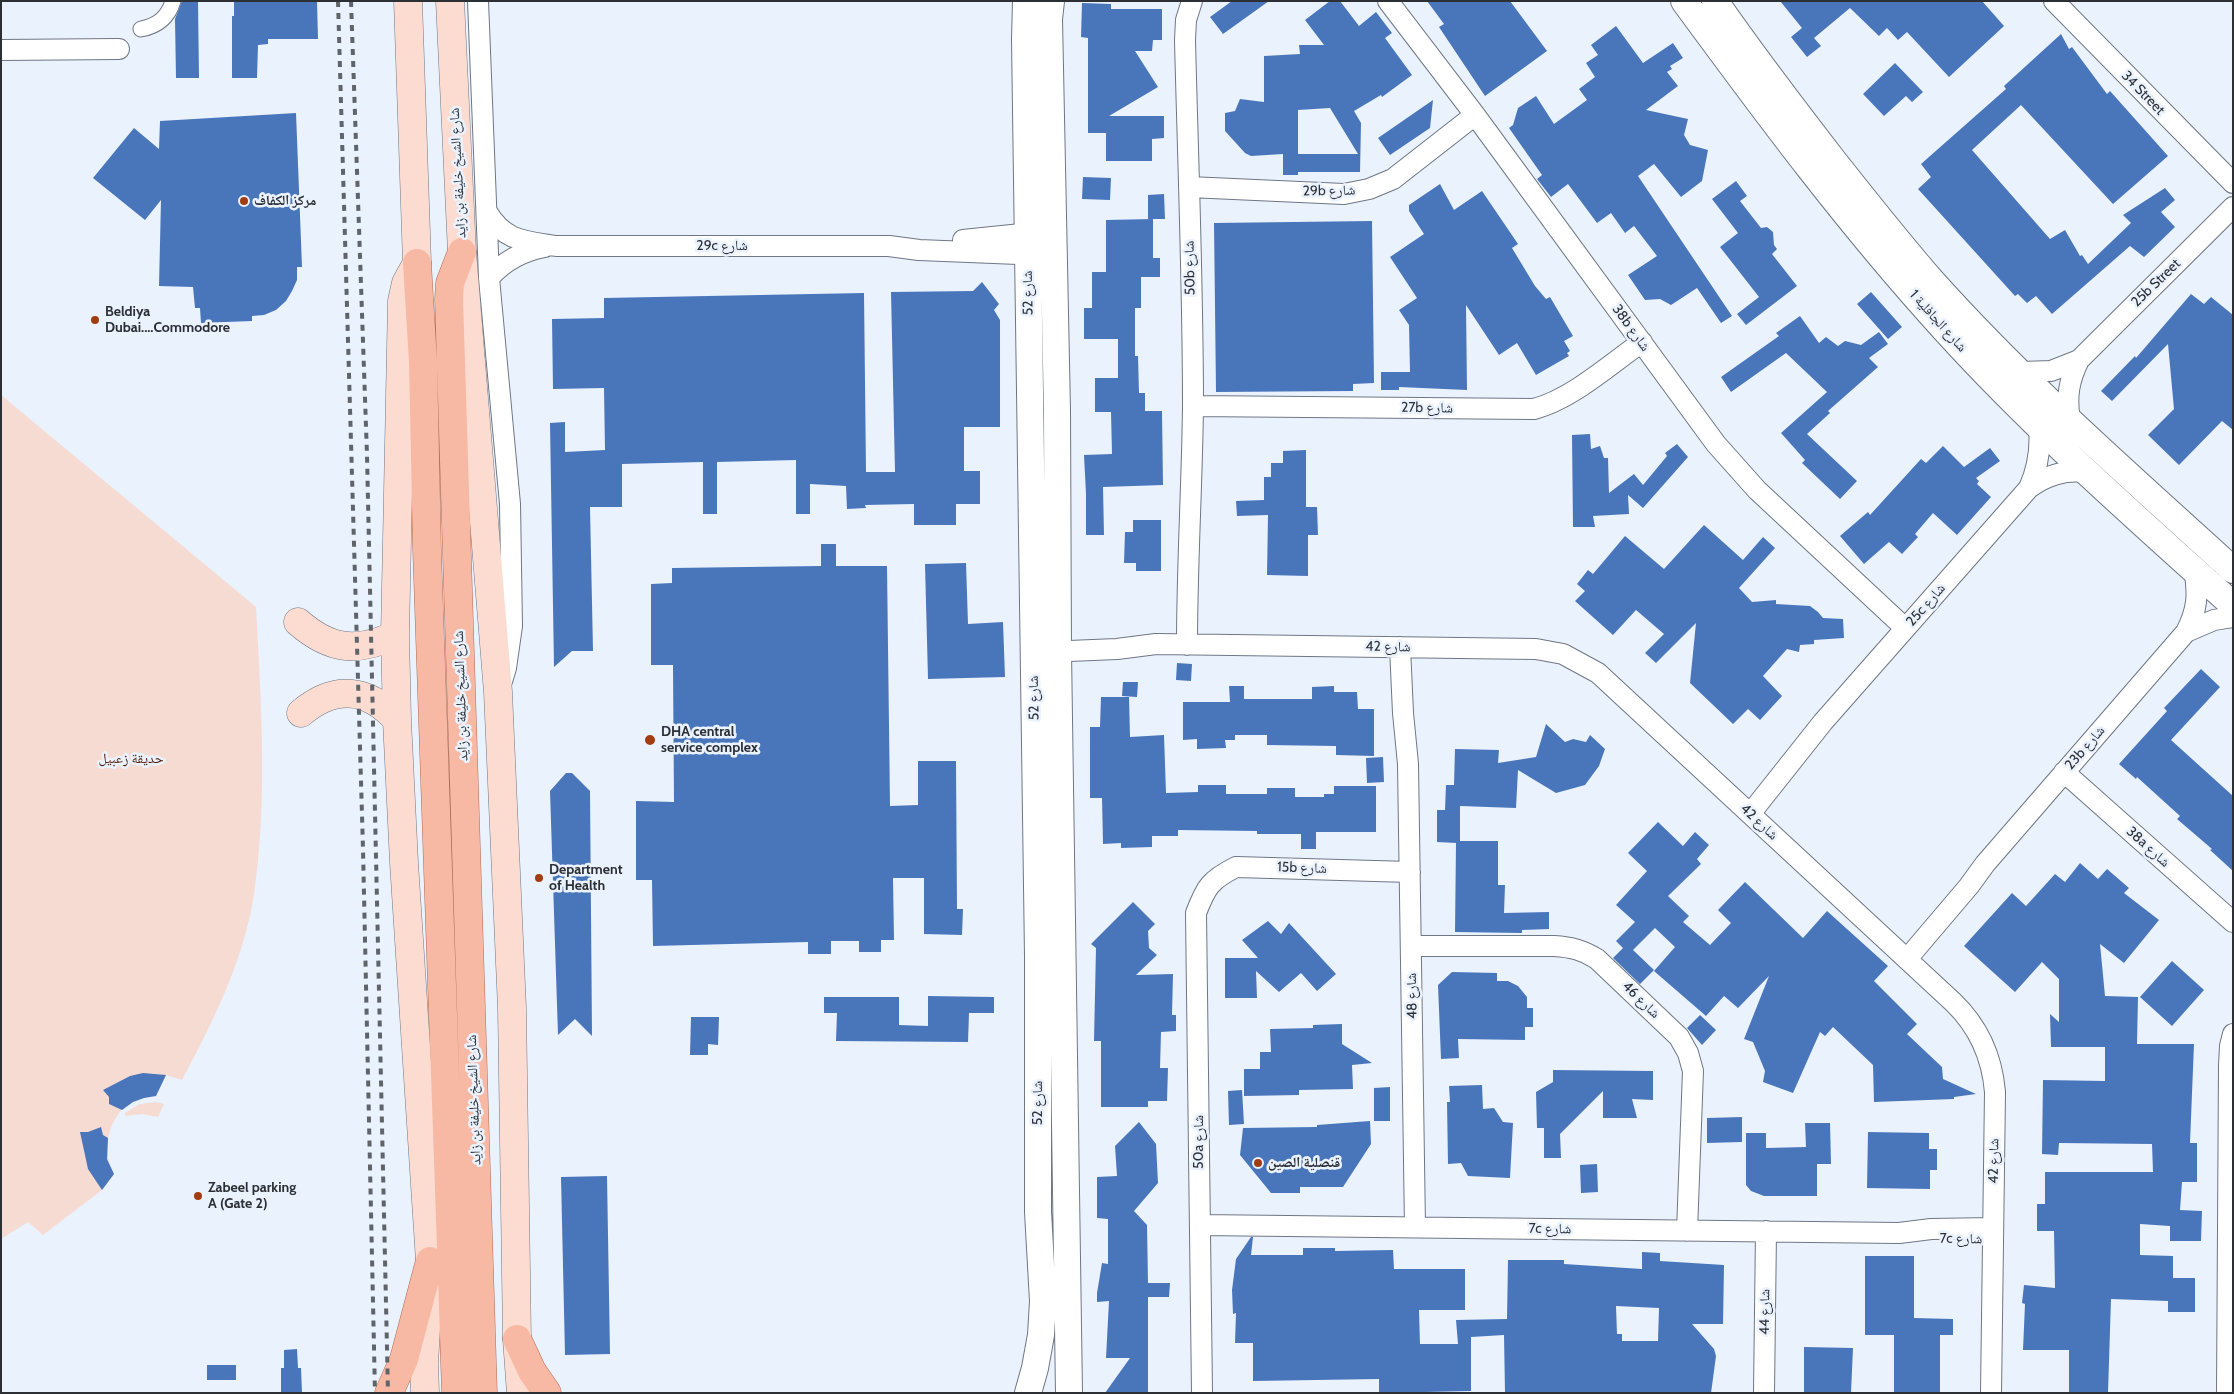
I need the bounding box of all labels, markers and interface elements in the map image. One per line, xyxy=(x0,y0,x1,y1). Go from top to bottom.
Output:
street label: 34 Street xyxy=(2118,67,2168,119)
street label: شارع الشيخ خليفة بن زايد xyxy=(446,107,470,239)
street label: 29b شارع xyxy=(1302,182,1356,200)
place label: مركز الكفاف xyxy=(254,193,316,209)
marker: مركز الكفاف xyxy=(238,195,250,207)
street label: 29c شارع xyxy=(696,238,748,254)
street label: 50b شارع xyxy=(1181,240,1199,296)
street label: 25b Street xyxy=(2128,255,2184,311)
street label: شارع 52 xyxy=(1019,271,1037,315)
street label: شارع الجافلية 1 xyxy=(1906,287,1970,355)
street label: 38b شارع xyxy=(1608,301,1654,355)
place label: Beldiya Dubai....Commodore xyxy=(105,304,230,336)
marker: Beldiya Dubai....Commodore xyxy=(89,314,101,326)
street label: 27b شارع xyxy=(1401,399,1453,417)
street label: 25c شارع xyxy=(1903,580,1949,630)
street label: شارع الشيخ خليفة بن زايد xyxy=(450,630,472,762)
street label: شارع 42 xyxy=(1365,638,1411,656)
street label: شارع 52 xyxy=(1025,676,1043,720)
street label: 23b شارع xyxy=(2061,723,2109,773)
place label: DHA central service complex xyxy=(661,724,758,756)
marker: DHA central service complex xyxy=(643,733,657,747)
park label: حديقة زعبيل xyxy=(98,751,164,767)
street label: شارع 42 xyxy=(1737,800,1781,844)
street label: 38a شارع xyxy=(2123,823,2173,871)
street label: 15b شارع xyxy=(1277,859,1327,877)
place label: Department of Health xyxy=(549,862,622,894)
marker: Department of Health xyxy=(533,872,545,884)
street label: شارع 48 xyxy=(1403,973,1421,1019)
street label: شارع 46 xyxy=(1619,978,1663,1022)
street label: شارع الشيخ خليفة بن زايد xyxy=(463,1034,485,1166)
street label: شارع 52 xyxy=(1030,1081,1046,1125)
street label: 50a شارع xyxy=(1191,1115,1207,1169)
street label: شارع 42 xyxy=(1985,1138,2003,1184)
place label: قنصلية الصين xyxy=(1268,1155,1340,1171)
marker: قنصلية الصين xyxy=(1252,1157,1264,1169)
place label: Zabeel parking A (Gate 2) xyxy=(208,1180,296,1212)
marker: Zabeel parking A (Gate 2) xyxy=(192,1190,204,1202)
street label: 7c شارع xyxy=(1529,1220,1571,1238)
street label: 7c شارع xyxy=(1940,1230,1982,1248)
street label: شارع 44 xyxy=(1756,1289,1774,1335)

